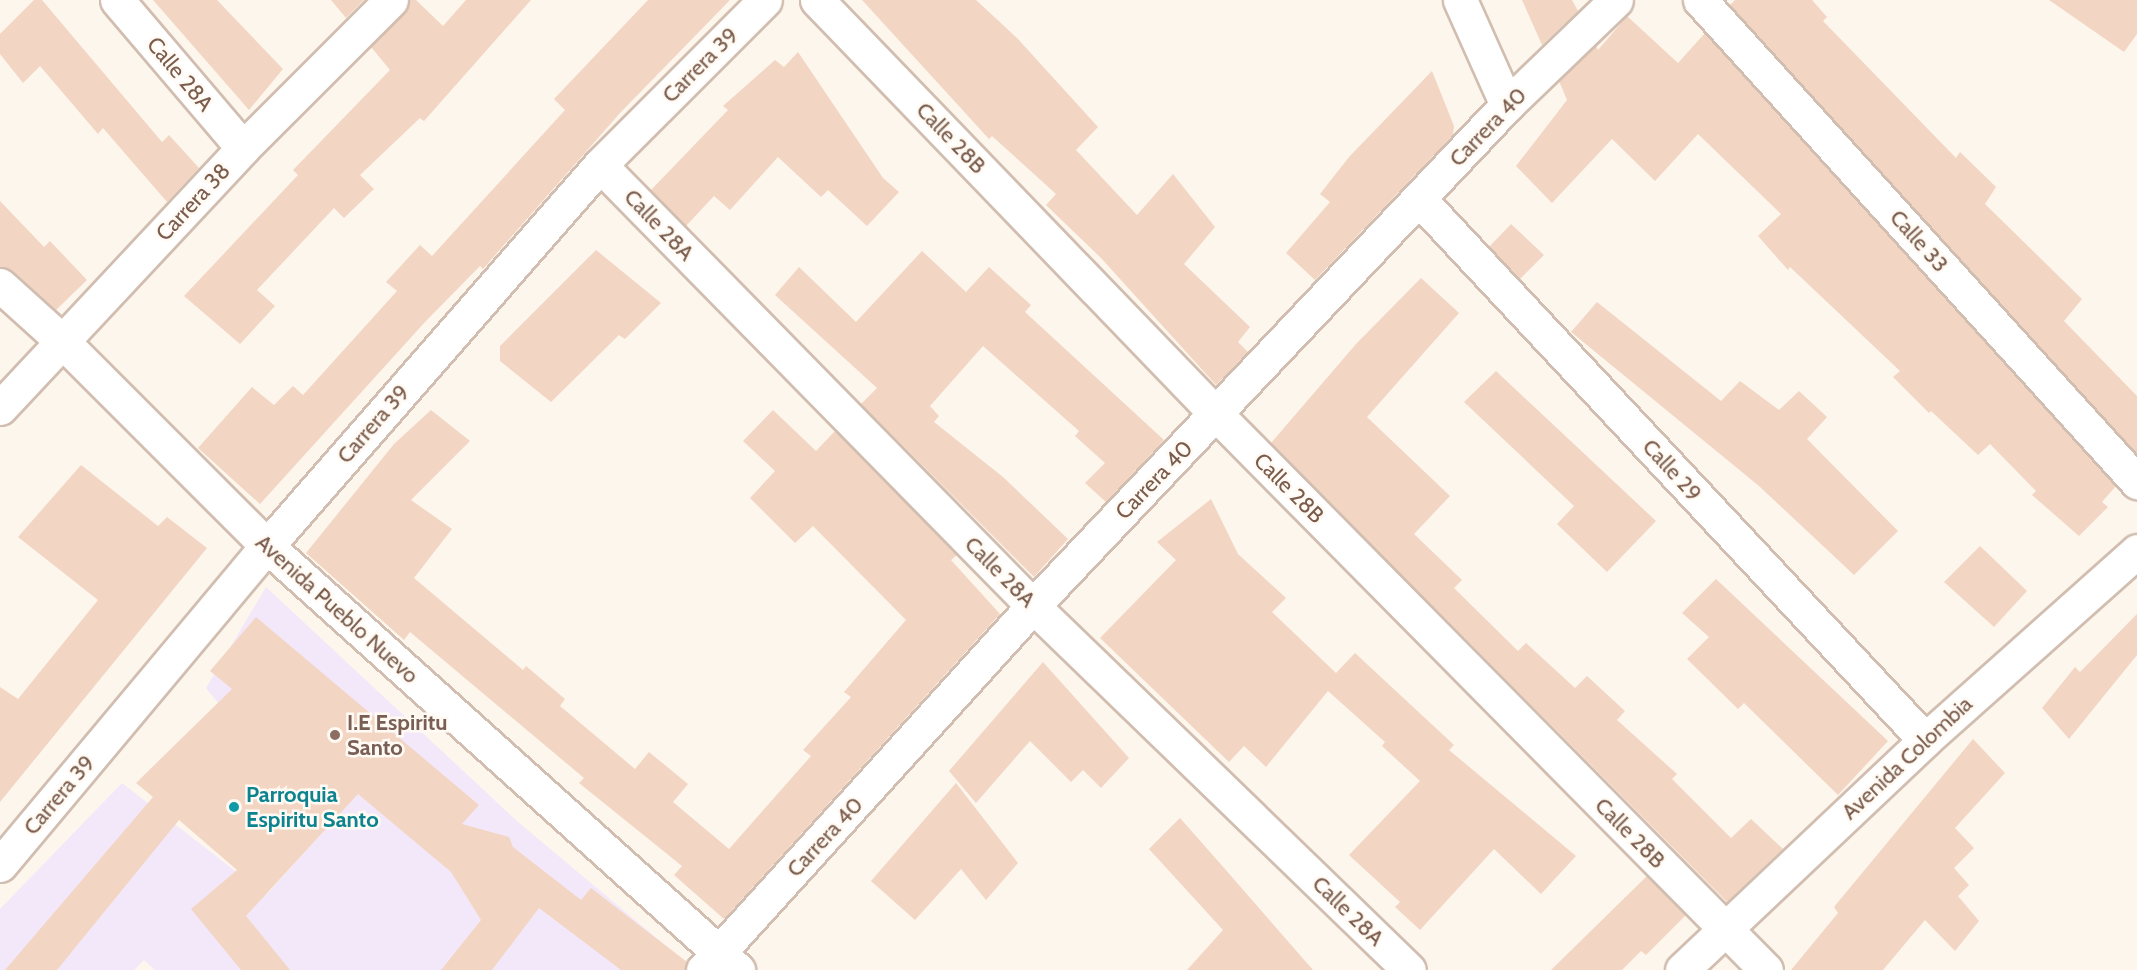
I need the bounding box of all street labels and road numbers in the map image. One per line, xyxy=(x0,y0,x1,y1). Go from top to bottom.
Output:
street label: Carrera 39 xyxy=(657,22,743,108)
street label: Calle 28A xyxy=(141,31,219,117)
street label: Carrera 40 xyxy=(1444,82,1532,172)
street label: Calle 28B xyxy=(911,97,991,179)
street label: Carrera 38 xyxy=(150,158,236,246)
street label: Calle 28A xyxy=(619,184,699,266)
street label: Calle 33 xyxy=(1884,205,1954,277)
street label: Carrera 39 xyxy=(332,379,414,469)
street label: Calle 29 xyxy=(1637,434,1707,506)
street label: Carrera 40 xyxy=(1110,435,1198,525)
street label: Calle 28B xyxy=(1248,447,1330,529)
street label: Avenida Pueblo Nuevo xyxy=(250,529,424,689)
street label: Calle 28A xyxy=(959,531,1041,613)
street label: Avenida Colombia xyxy=(1836,691,1978,825)
street label: Carrera 39 xyxy=(18,750,100,840)
street label: Carrera 40 xyxy=(781,792,869,882)
street label: Calle 28B xyxy=(1589,792,1671,874)
street label: Calle 28A xyxy=(1307,871,1389,951)

